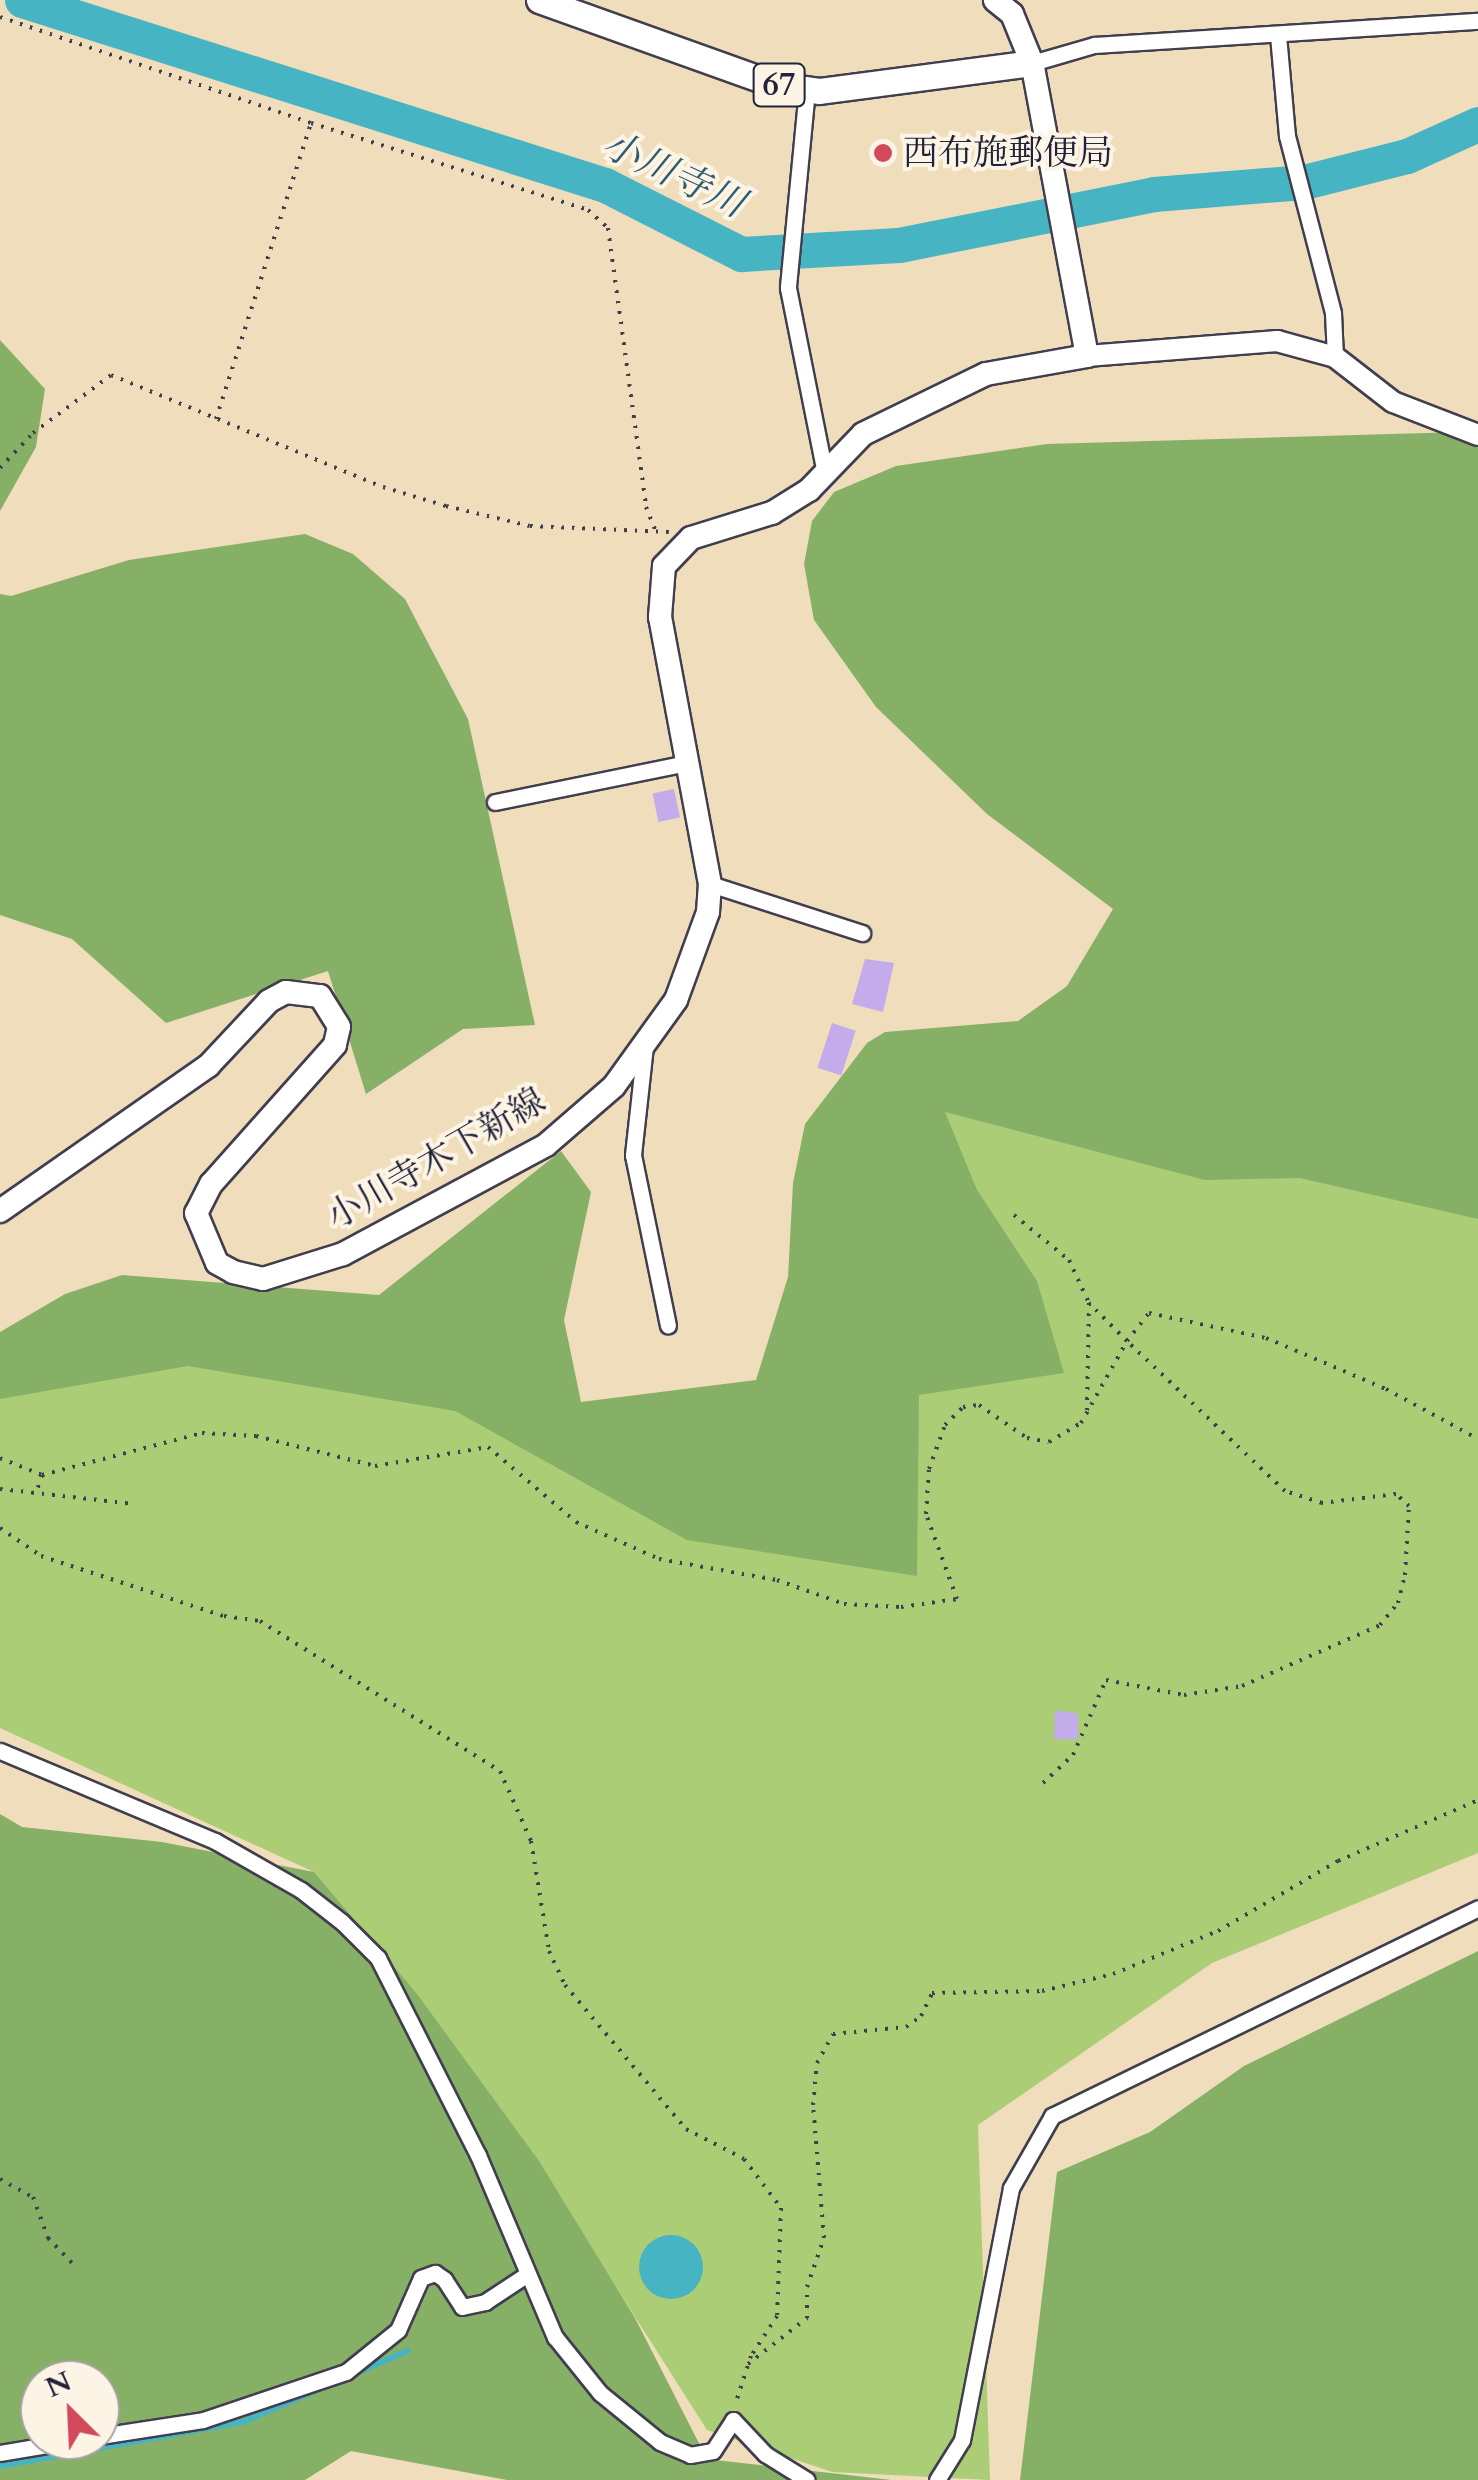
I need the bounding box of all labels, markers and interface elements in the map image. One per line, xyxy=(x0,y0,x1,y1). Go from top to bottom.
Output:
road number: 67 xyxy=(752,58,806,112)
water label: 小川寺川 xyxy=(594,122,752,228)
place label: 西布施郵便局 xyxy=(903,132,1113,174)
marker: 西布施郵便局 xyxy=(872,142,894,164)
street label: 小川寺木下新線 xyxy=(319,1080,553,1238)
north arrow xyxy=(20,2360,120,2460)
text: N xyxy=(40,2362,77,2407)

